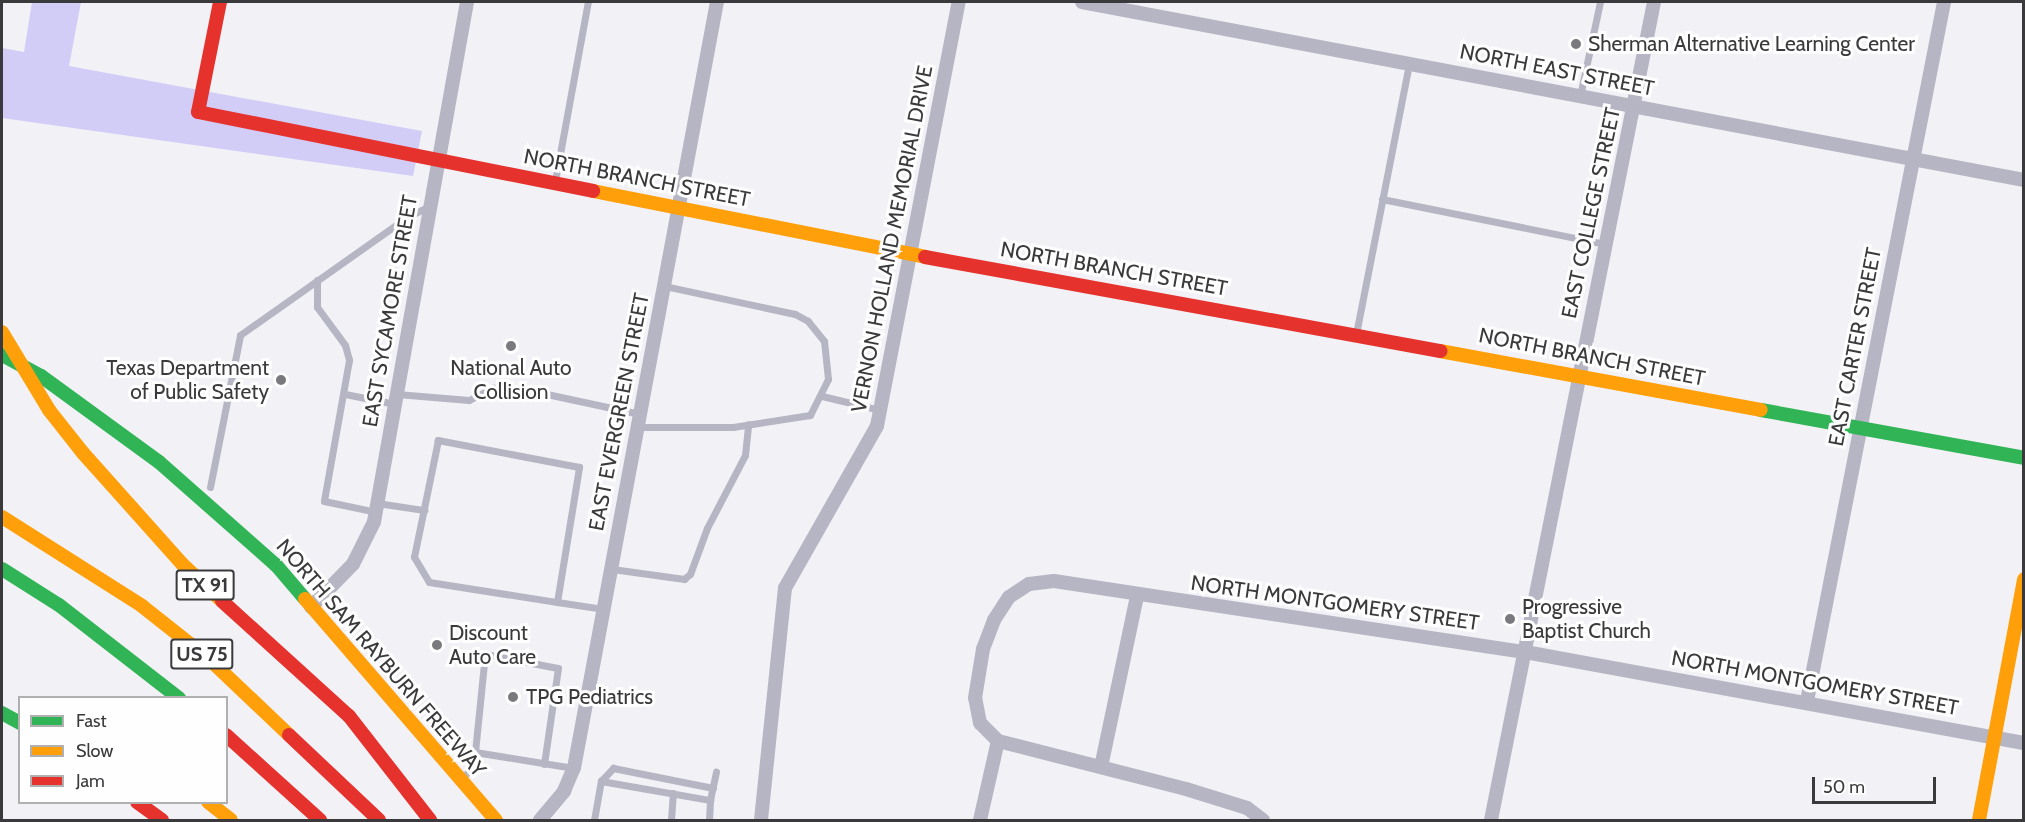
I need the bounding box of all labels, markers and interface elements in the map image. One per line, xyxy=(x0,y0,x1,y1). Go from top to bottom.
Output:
place label: Sherman Alternative Learning Center xyxy=(1588,31,1915,57)
marker: Sherman Alternative Learning Center xyxy=(1569,37,1583,51)
street label: NORTH EAST STREET xyxy=(1458,39,1656,101)
street label: VERNON HOLLAND MEMORIAL DRIVE xyxy=(846,63,938,415)
street label: EAST COLLEGE STREET xyxy=(1556,105,1626,321)
street label: NORTH BRANCH STREET xyxy=(522,144,752,212)
street label: EAST SYCAMORE STREET xyxy=(357,193,423,429)
street label: NORTH BRANCH STREET xyxy=(999,237,1229,301)
street label: EAST CARTER STREET xyxy=(1823,246,1887,448)
street label: EAST EVERGREEN STREET xyxy=(584,291,654,533)
street label: NORTH BRANCH STREET xyxy=(1477,323,1707,391)
marker: National Auto Collision xyxy=(504,339,518,353)
place label: Texas Department of Public Safety xyxy=(106,355,269,405)
place label: National Auto Collision xyxy=(450,355,572,405)
marker: Texas Department of Public Safety xyxy=(274,373,288,387)
street label: NORTH SAM RAYBURN FREEWAY xyxy=(271,534,491,782)
road number: TX 91 xyxy=(175,568,235,602)
street label: NORTH MONTGOMERY STREET xyxy=(1189,570,1481,636)
place label: Progressive Baptist Church xyxy=(1522,594,1651,644)
marker: Progressive Baptist Church xyxy=(1503,612,1517,626)
place label: Discount Auto Care xyxy=(449,620,536,670)
road number: US 75 xyxy=(169,637,235,671)
marker: Discount Auto Care xyxy=(430,638,444,652)
street label: NORTH MONTGOMERY STREET xyxy=(1669,645,1961,721)
place label: TPG Pediatrics xyxy=(526,684,653,710)
marker: TPG Pediatrics xyxy=(504,688,522,706)
legend xyxy=(18,696,228,804)
text: Fast xyxy=(76,710,107,732)
text: Slow xyxy=(76,740,113,762)
scale bar xyxy=(1815,765,1940,803)
text: Jam xyxy=(76,770,105,792)
text: 50 m xyxy=(1823,776,1865,798)

